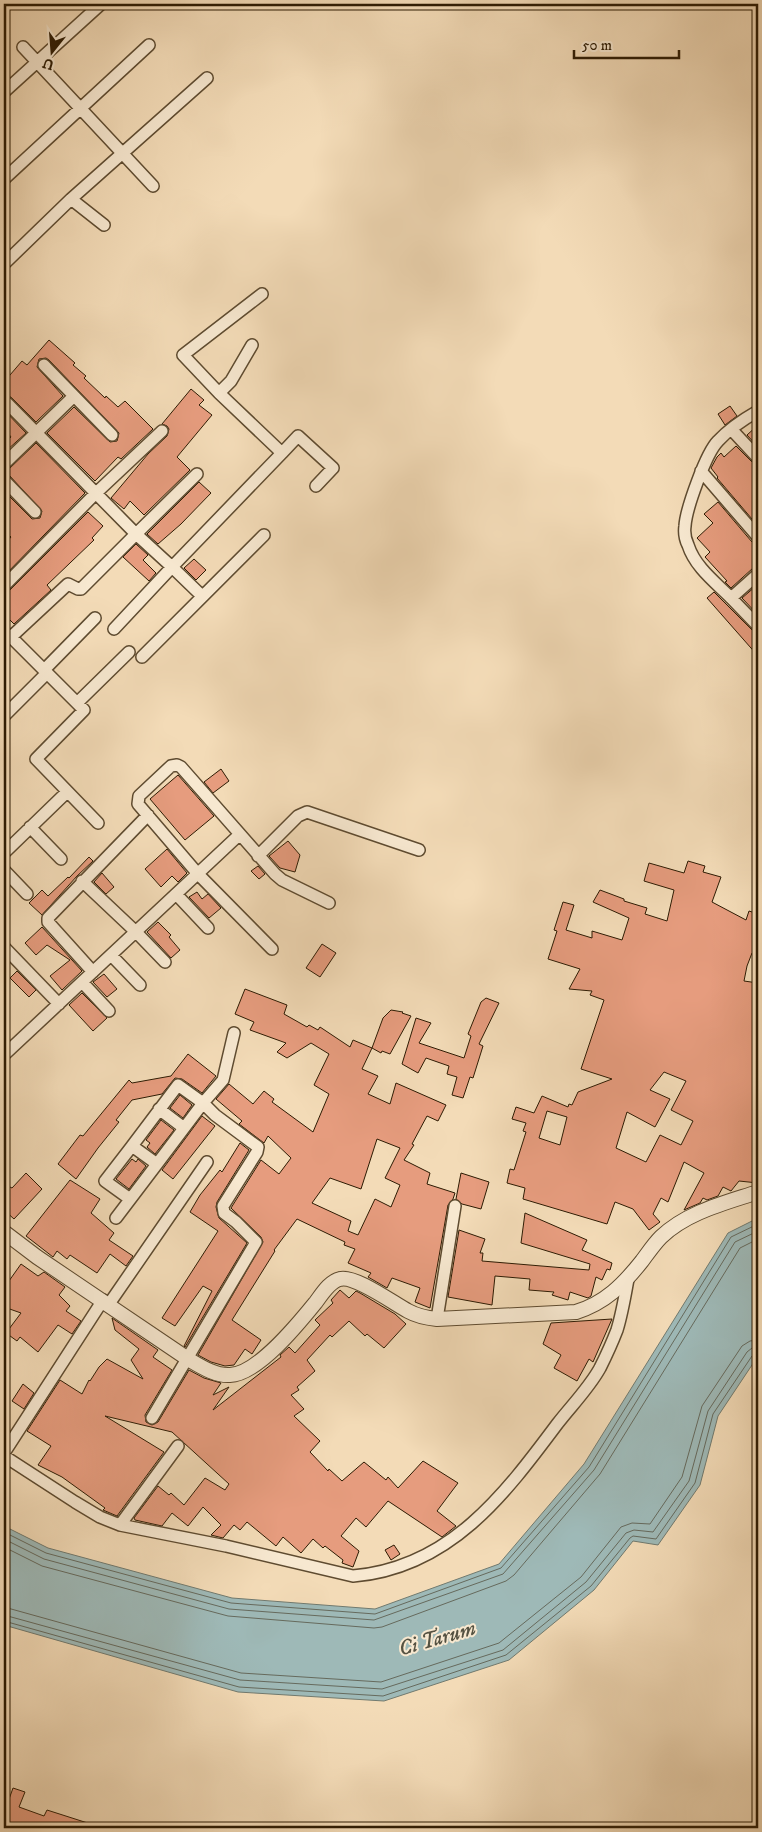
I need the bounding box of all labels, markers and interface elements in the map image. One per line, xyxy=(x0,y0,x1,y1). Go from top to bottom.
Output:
north arrow xyxy=(28,28,78,78)
scale bar xyxy=(574,28,680,60)
text: 50 m xyxy=(582,36,612,55)
text: U xyxy=(41,53,56,74)
water label: Ci Tarum xyxy=(395,1615,479,1662)

